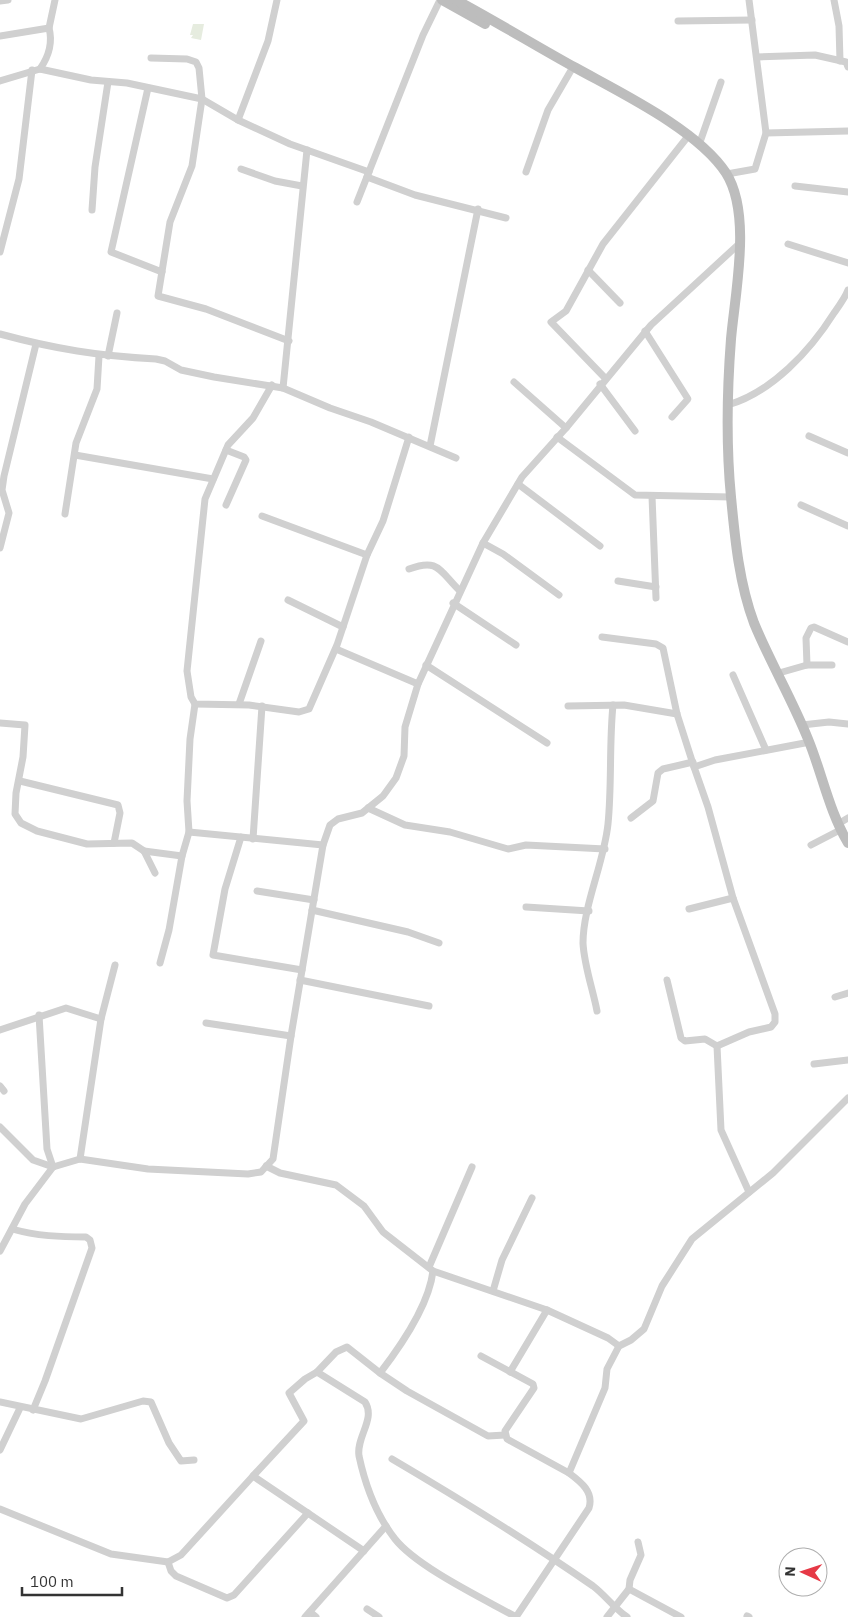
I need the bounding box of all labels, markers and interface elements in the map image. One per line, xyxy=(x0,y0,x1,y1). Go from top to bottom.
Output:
north arrow xyxy=(778,1547,828,1597)
scale bar xyxy=(22,1564,122,1596)
text: N xyxy=(781,1566,799,1577)
text: 100 m xyxy=(30,1572,74,1591)

